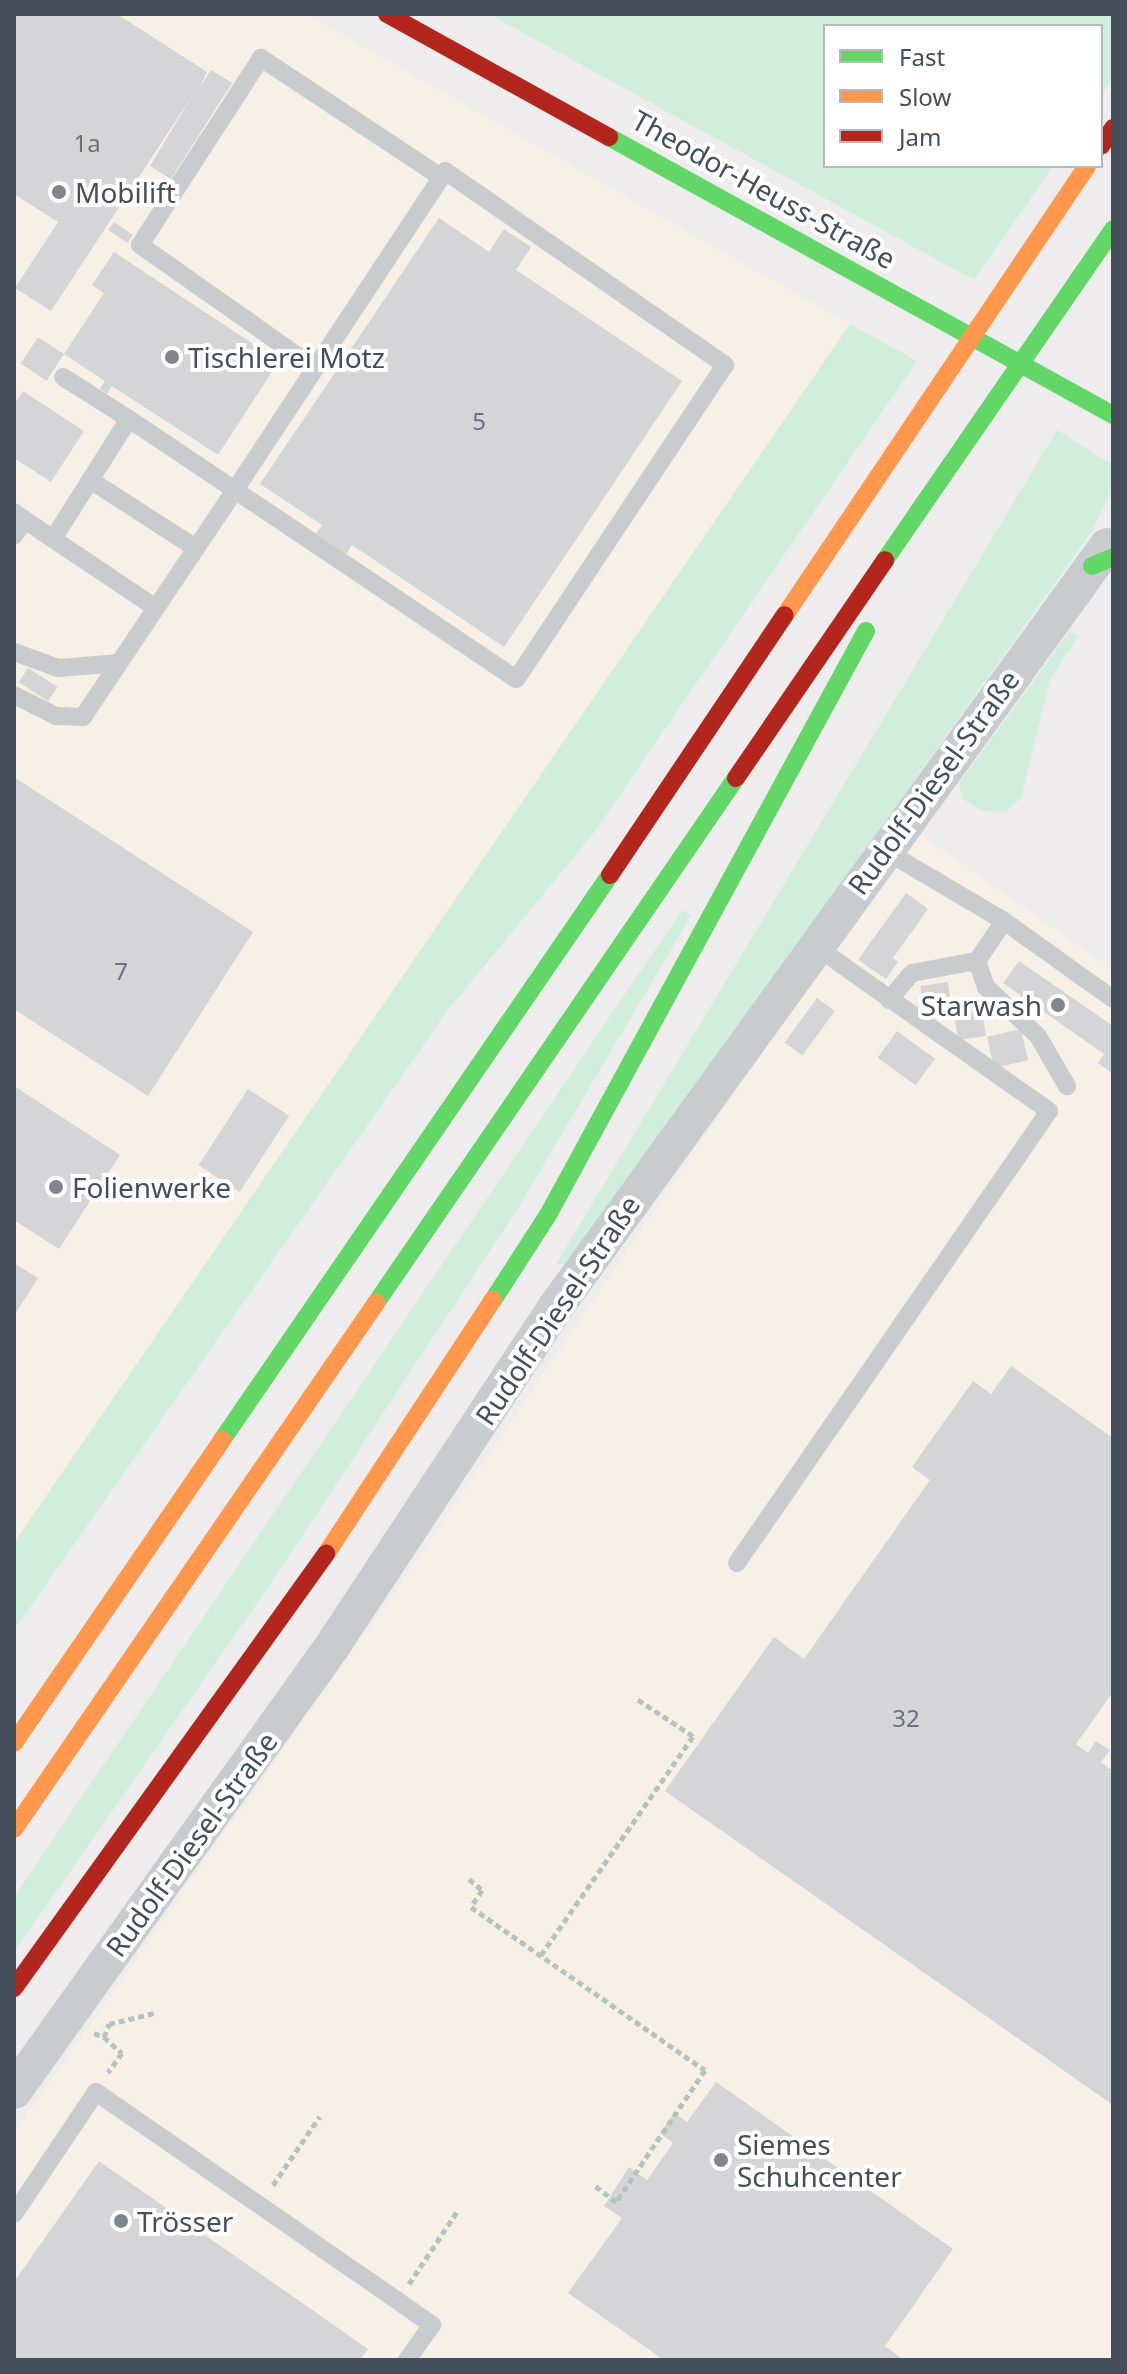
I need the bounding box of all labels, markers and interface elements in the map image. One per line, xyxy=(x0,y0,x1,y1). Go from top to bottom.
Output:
legend xyxy=(823,24,1103,168)
text: Fast xyxy=(899,40,945,73)
text: Slow xyxy=(899,80,951,113)
street label: Theodor-Heuss-Straße xyxy=(627,103,901,275)
text: Jam xyxy=(899,120,941,153)
house number: 1a xyxy=(73,129,101,157)
place label: Mobilift xyxy=(75,175,176,209)
marker: Mobilift xyxy=(50,183,68,201)
place label: Tischlerei Motz xyxy=(188,340,385,374)
marker: Tischlerei Motz xyxy=(163,348,181,366)
house number: 5 xyxy=(472,407,486,435)
street label: Rudolf-Diesel-Straße xyxy=(840,663,1026,901)
house number: 7 xyxy=(114,957,128,985)
place label: Starwash xyxy=(921,988,1042,1022)
marker: Starwash xyxy=(1049,996,1067,1014)
place label: Folienwerke xyxy=(72,1170,231,1204)
marker: Folienwerke xyxy=(47,1178,65,1196)
street label: Rudolf-Diesel-Straße xyxy=(468,1189,646,1431)
house number: 32 xyxy=(892,1704,920,1732)
street label: Rudolf-Diesel-Straße xyxy=(98,1725,284,1963)
place label: Siemes Schuhcenter xyxy=(737,2127,902,2193)
marker: Siemes Schuhcenter xyxy=(712,2151,730,2169)
place label: Trösser xyxy=(137,2204,233,2238)
marker: Trösser xyxy=(112,2212,130,2230)

